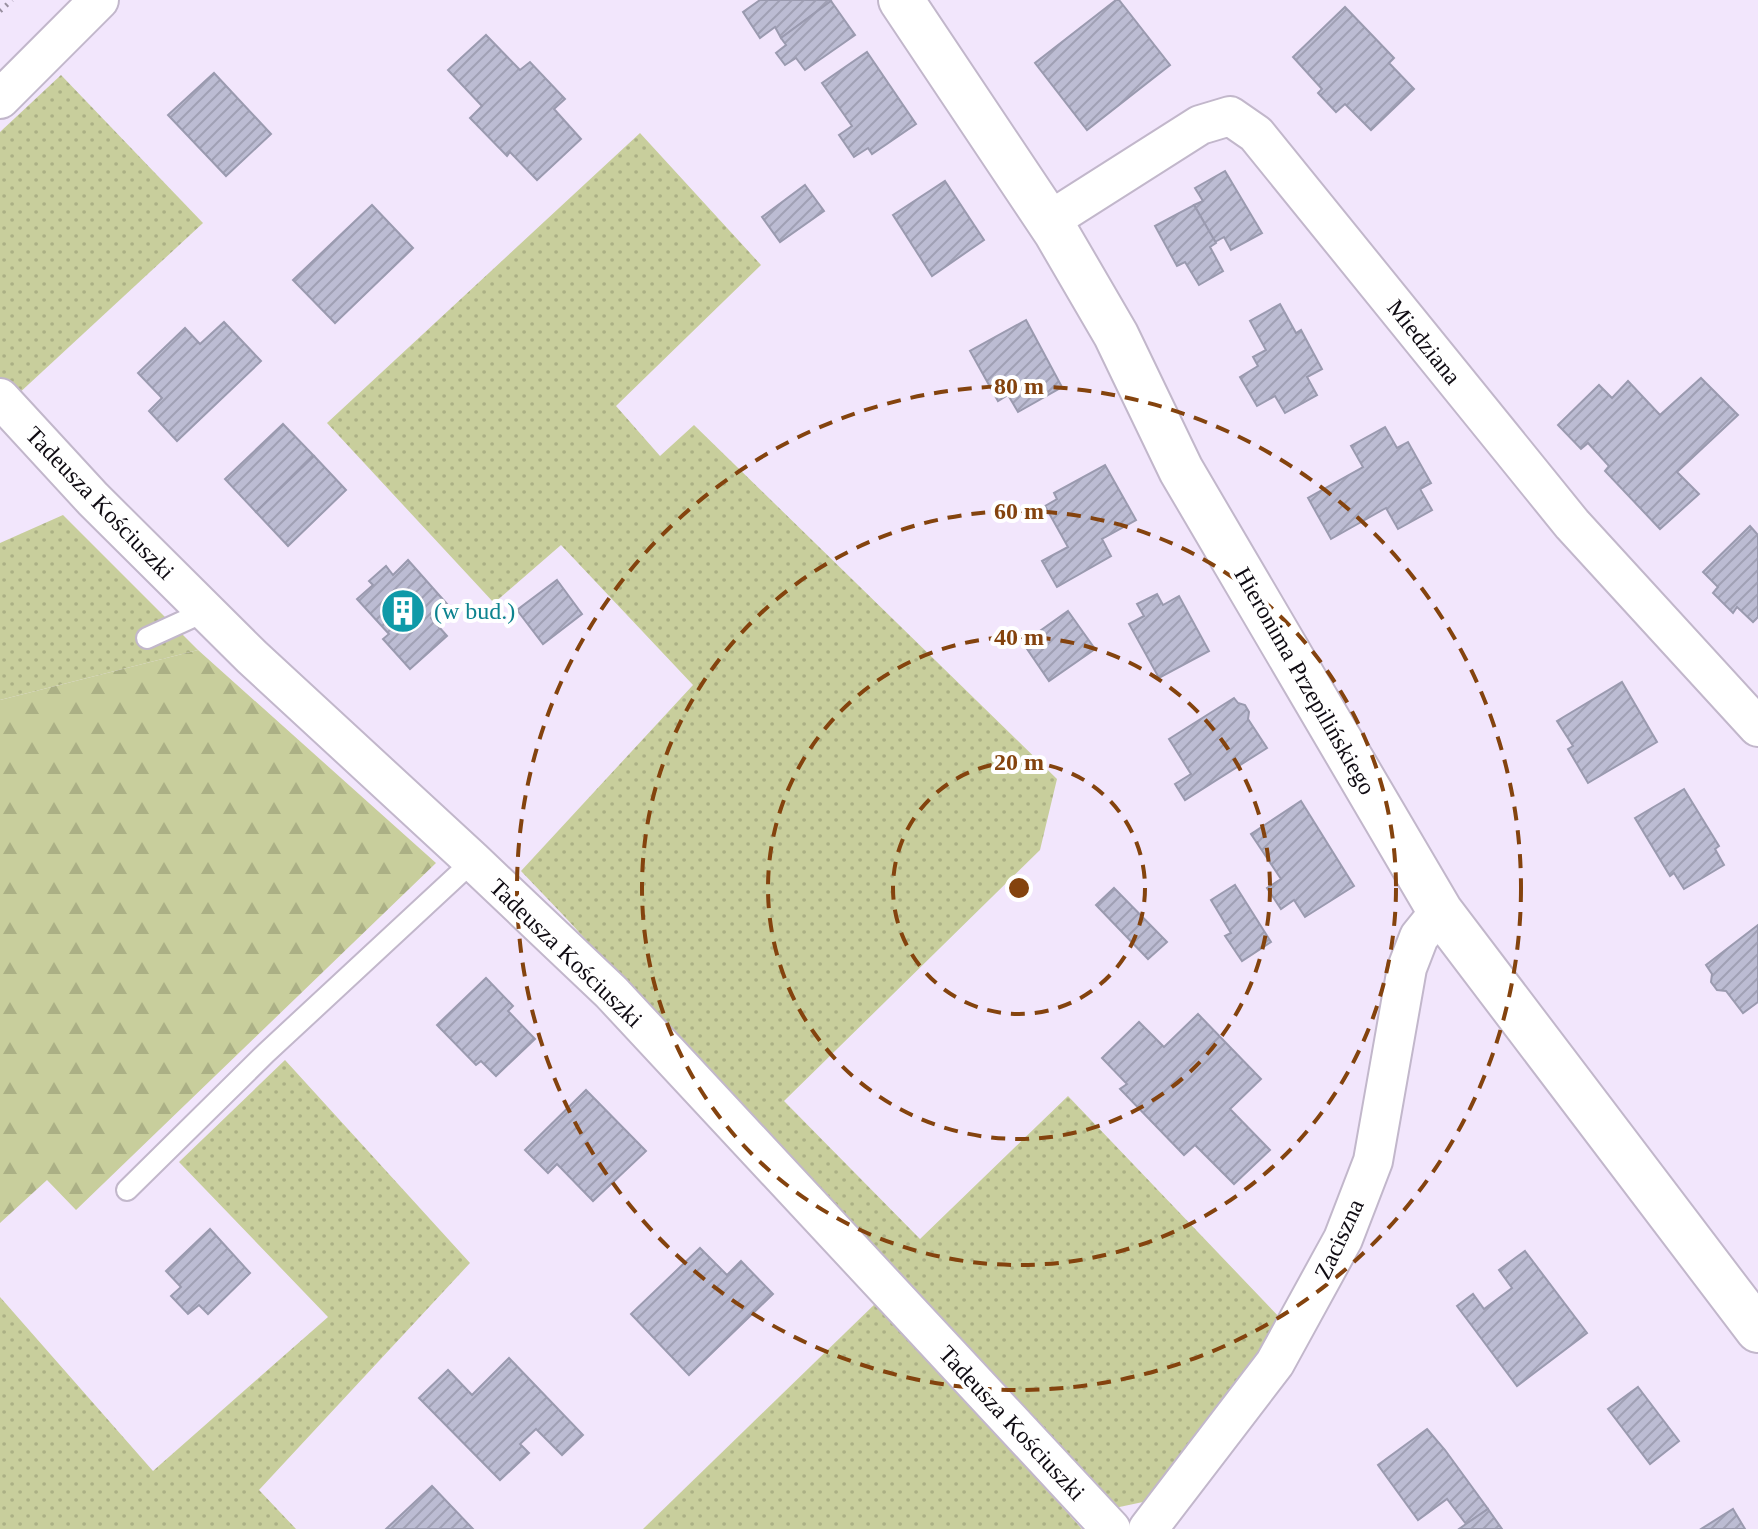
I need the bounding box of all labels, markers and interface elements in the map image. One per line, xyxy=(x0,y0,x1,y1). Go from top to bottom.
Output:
street label: Miedziana xyxy=(1382,294,1466,390)
text: 80 m xyxy=(994,373,1044,399)
street label: Tadeusza Kościuszki xyxy=(21,421,180,585)
text: 60 m xyxy=(994,498,1044,524)
street label: Hieronima Przepilińskiego xyxy=(1229,563,1381,799)
building icon: (w bud.) xyxy=(379,587,427,635)
place label: (w bud.) xyxy=(434,598,515,624)
text: 40 m xyxy=(994,624,1044,650)
text: 20 m xyxy=(994,749,1044,775)
street label: Tadeusza Kościuszki xyxy=(484,874,648,1033)
centre of rings xyxy=(1005,874,1033,902)
street label: Zaciszna xyxy=(1309,1195,1369,1283)
street label: Tadeusza Kościuszki xyxy=(934,1340,1090,1506)

